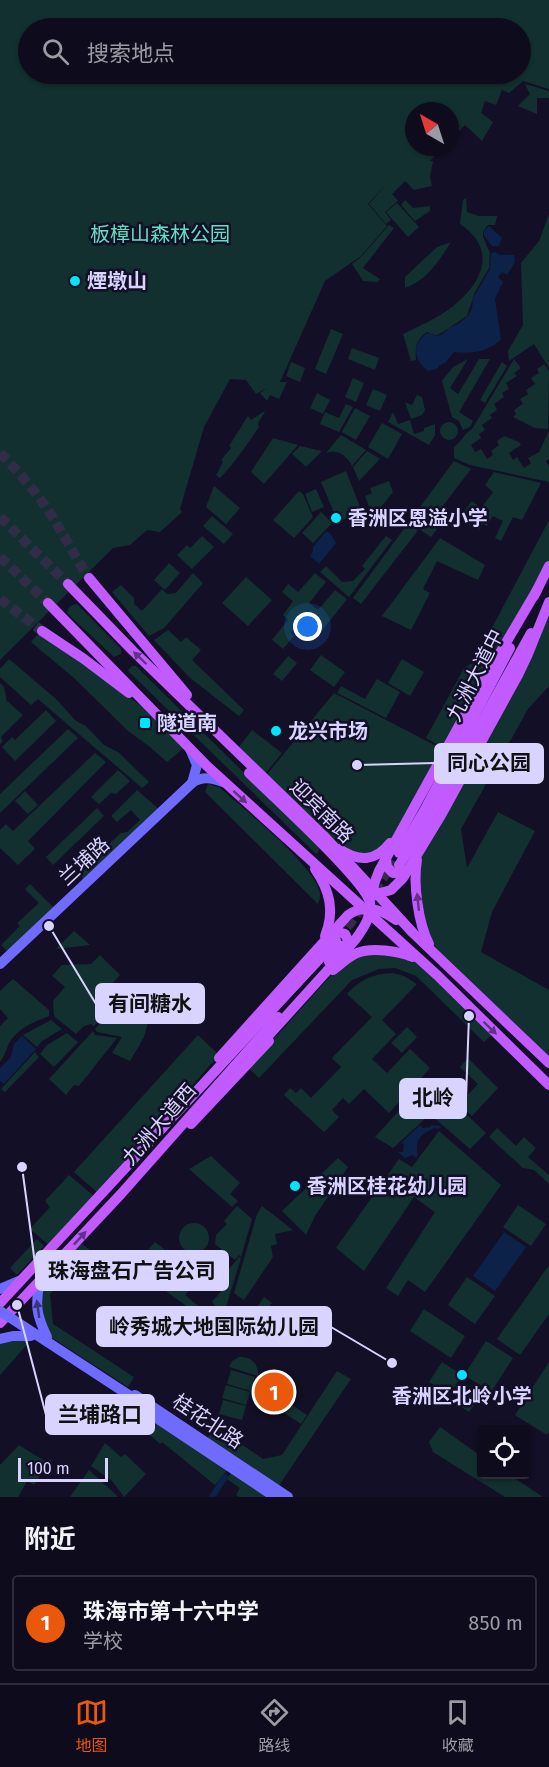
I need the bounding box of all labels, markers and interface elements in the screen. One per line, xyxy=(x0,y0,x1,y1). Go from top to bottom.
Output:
search box xyxy=(18,18,531,84)
icon: search xyxy=(39,35,72,68)
text: 搜索地点 xyxy=(87,40,175,67)
north arrow xyxy=(405,102,459,156)
park label: 板樟山森林公园 xyxy=(90,222,230,246)
place label: 煙墩山 xyxy=(87,269,147,293)
marker: 煙墩山 xyxy=(68,274,82,288)
place label: 香洲区恩溢小学 xyxy=(348,506,488,530)
marker: 香洲区恩溢小学 xyxy=(329,511,343,525)
your location xyxy=(293,612,322,641)
street label: 九洲大道中 xyxy=(442,625,508,725)
one-way arrow xyxy=(134,651,148,665)
place label: 隧道南 xyxy=(157,711,217,735)
marker: 隧道南 xyxy=(138,716,152,730)
place label: 龙兴市场 xyxy=(288,719,368,743)
marker: 龙兴市场 xyxy=(269,724,283,738)
callout: 同心公园 xyxy=(435,744,543,783)
text: 同心公园 xyxy=(447,750,531,776)
street label: 迎宾南路 xyxy=(285,774,359,848)
one-way arrow xyxy=(232,790,247,804)
street label: 兰埔路 xyxy=(54,832,114,890)
one-way arrow xyxy=(414,892,423,911)
callout: 有间糖水 xyxy=(96,984,204,1023)
text: 有间糖水 xyxy=(108,991,192,1017)
one-way arrow xyxy=(483,1020,497,1034)
street label: 九洲大道西 xyxy=(117,1078,201,1170)
callout: 北岭 xyxy=(400,1079,466,1118)
text: 北岭 xyxy=(412,1085,454,1111)
place label: 香洲区桂花幼儿园 xyxy=(307,1174,467,1198)
marker: 香洲区桂花幼儿园 xyxy=(288,1179,302,1193)
one-way arrow xyxy=(73,1230,87,1245)
callout: 珠海盘石广告公司 xyxy=(36,1251,228,1290)
text: 珠海盘石广告公司 xyxy=(48,1258,216,1284)
one-way arrow xyxy=(33,1300,42,1319)
callout: 岭秀城大地国际幼儿园 xyxy=(97,1307,331,1346)
text: 岭秀城大地国际幼儿园 xyxy=(109,1314,319,1340)
marker: 香洲区北岭小学 xyxy=(455,1368,469,1382)
pin: 1 xyxy=(254,1370,294,1414)
place label: 香洲区北岭小学 xyxy=(392,1384,532,1408)
street label: 桂花北路 xyxy=(168,1389,248,1453)
callout: 兰埔路口 xyxy=(46,1395,154,1434)
text: 兰埔路口 xyxy=(58,1402,142,1428)
map controls xyxy=(477,1425,531,1479)
button: locate xyxy=(477,1425,531,1479)
scale bar xyxy=(18,1455,108,1482)
text: 100 m xyxy=(27,1459,70,1478)
text: 附近 xyxy=(24,1524,76,1555)
text: 珠海市第十六中学 xyxy=(83,1598,259,1625)
text: 1 xyxy=(41,1611,50,1635)
text: 850 m xyxy=(468,1611,523,1635)
text: 学校 xyxy=(83,1629,123,1653)
tab: 地图 xyxy=(75,1696,108,1756)
tab: 路线 xyxy=(258,1696,291,1756)
tab: 收藏 xyxy=(441,1696,474,1756)

